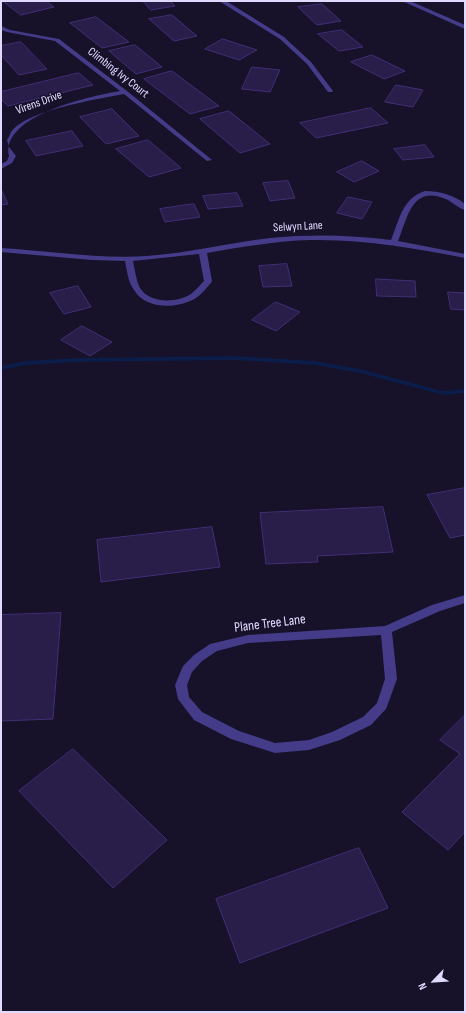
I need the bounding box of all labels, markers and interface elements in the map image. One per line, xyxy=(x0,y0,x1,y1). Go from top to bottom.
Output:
street label: Climbing Ivy Court xyxy=(84,45,152,101)
street label: Virens Drive xyxy=(14,88,64,118)
street label: Selwyn Lane xyxy=(273,219,323,235)
street label: Plane Tree Lane xyxy=(233,611,307,637)
north arrow xyxy=(414,961,454,1001)
text: N xyxy=(416,981,430,992)

